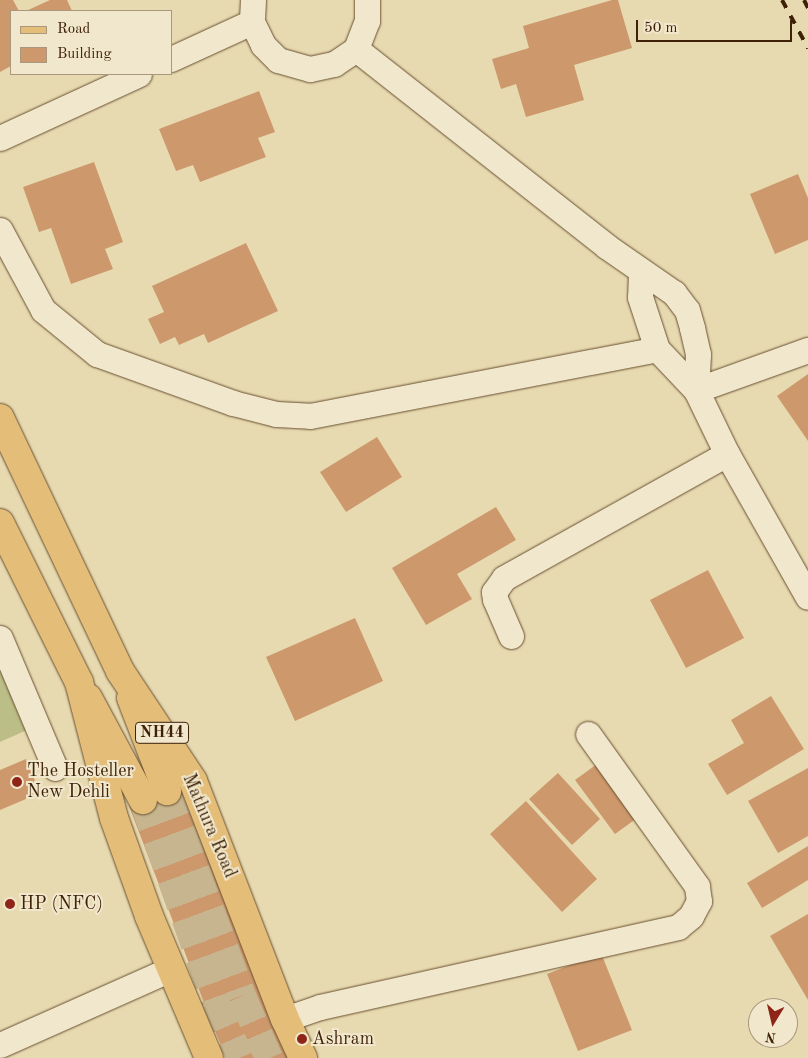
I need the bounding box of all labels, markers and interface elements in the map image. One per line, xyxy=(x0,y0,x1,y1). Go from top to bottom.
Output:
legend xyxy=(10,10,172,75)
scale bar xyxy=(638,10,794,42)
text: 50 m xyxy=(644,21,678,36)
text: Road xyxy=(57,22,90,37)
text: Building xyxy=(57,47,112,62)
road number: NH44 xyxy=(134,720,190,746)
place label: The Hosteller New Dehli xyxy=(27,761,134,804)
street label: Mathura Road xyxy=(177,771,241,881)
marker: The Hosteller New Dehli xyxy=(11,776,23,788)
place label: HP (NFC) xyxy=(20,893,103,915)
marker: HP (NFC) xyxy=(4,898,16,910)
north arrow xyxy=(748,998,798,1048)
place label: Ashram xyxy=(312,1028,374,1050)
text: N xyxy=(764,1029,777,1045)
marker: Ashram xyxy=(296,1033,308,1045)

